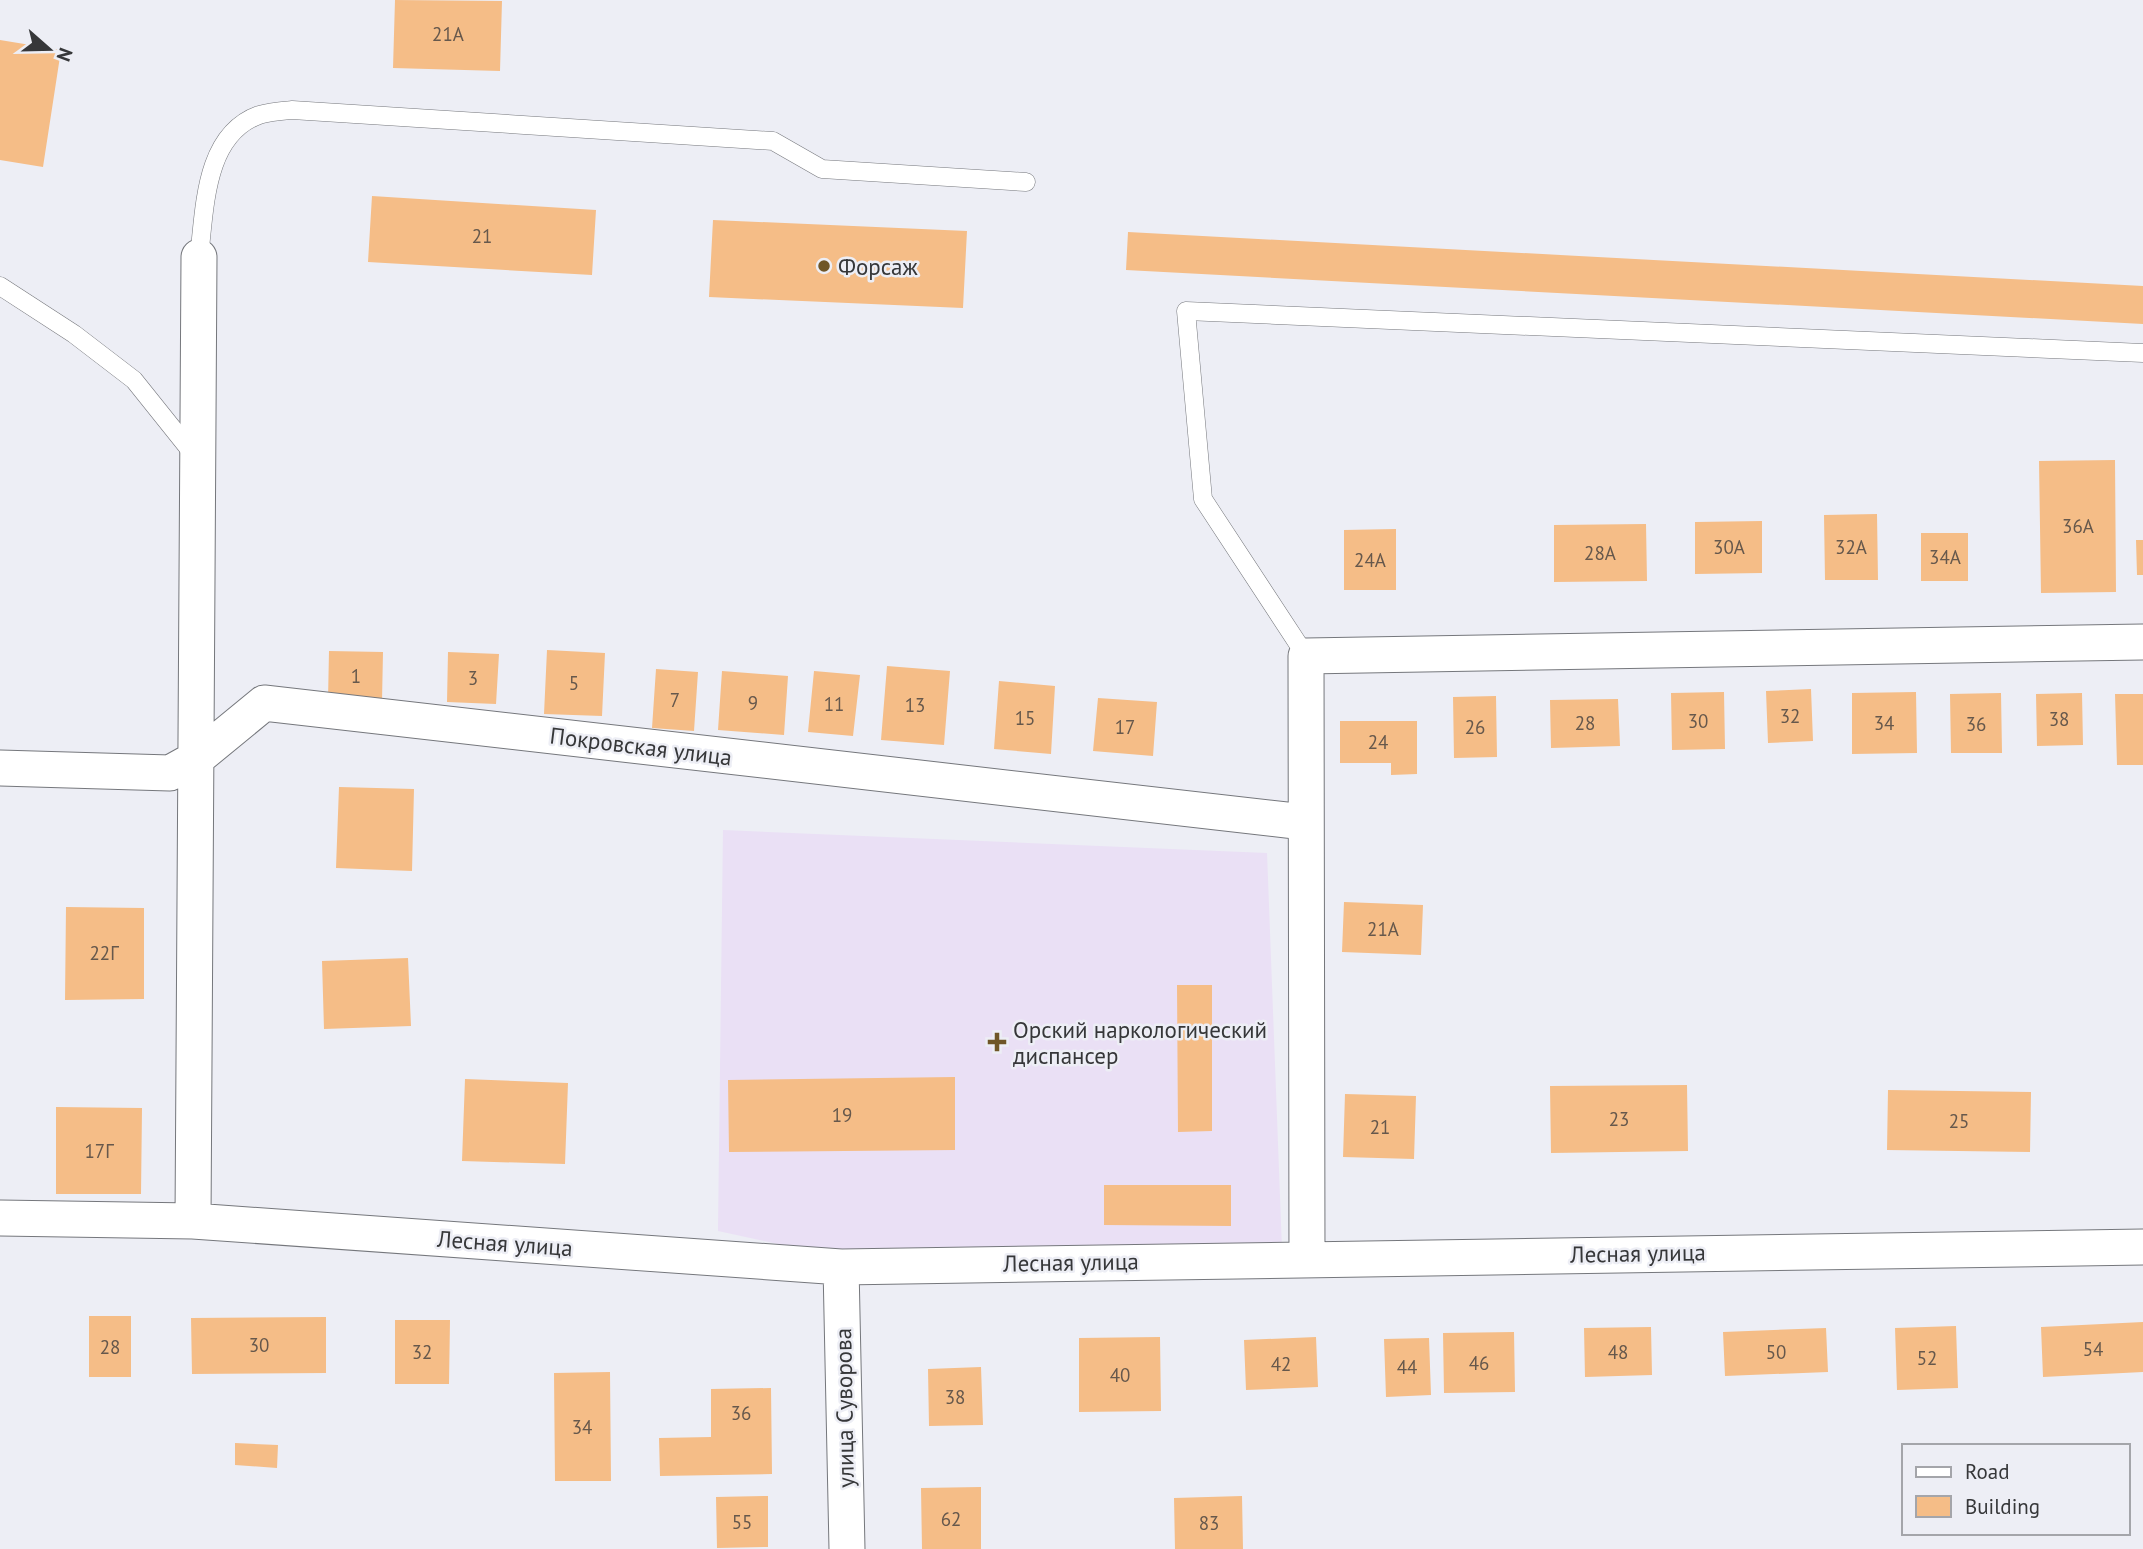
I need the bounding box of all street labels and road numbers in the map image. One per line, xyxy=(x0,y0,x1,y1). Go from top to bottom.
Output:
street label: Покровская улица xyxy=(548,720,734,772)
street label: Лесная улица xyxy=(435,1224,574,1262)
street label: Лесная улица xyxy=(1569,1237,1706,1269)
street label: Лесная улица xyxy=(1002,1246,1139,1278)
street label: улица Суворова xyxy=(828,1328,860,1488)

